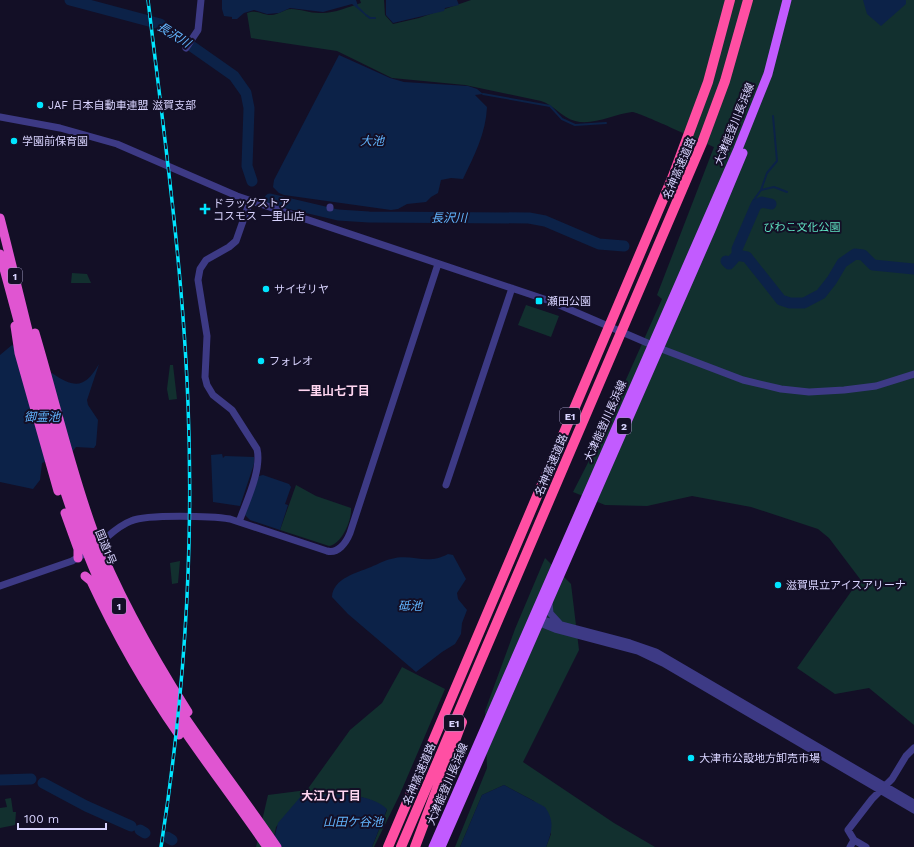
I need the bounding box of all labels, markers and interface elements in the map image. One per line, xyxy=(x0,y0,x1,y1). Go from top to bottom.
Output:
water label: 長沢川 xyxy=(155,20,195,52)
street label: 大津能登川長浜線 xyxy=(712,81,757,167)
place label: JAF 日本自動車連盟 滋賀支部 xyxy=(48,99,196,112)
marker: JAF 日本自動車連盟 滋賀支部 xyxy=(35,100,45,110)
water label: 大池 xyxy=(360,134,385,148)
place label: 学園前保育園 xyxy=(22,135,88,148)
street label: 名神高速道路 xyxy=(661,135,698,201)
marker: 学園前保育園 xyxy=(9,136,19,146)
place label: ドラッグストア コスモス 一里山店 xyxy=(213,197,305,223)
marker: ドラッグストア コスモス 一里山店 xyxy=(200,204,210,214)
water label: 長沢川 xyxy=(431,211,469,225)
park label: びわこ文化公園 xyxy=(764,221,841,234)
road number: 1 xyxy=(8,268,22,284)
place label: サイゼリヤ xyxy=(274,283,329,296)
marker: サイゼリヤ xyxy=(261,284,271,294)
place label: 瀬田公園 xyxy=(547,295,591,308)
marker: 瀬田公園 xyxy=(534,296,544,306)
place label: フォレオ xyxy=(269,355,313,368)
marker: フォレオ xyxy=(256,356,266,366)
street label: 大津能登川長浜線 xyxy=(582,378,629,464)
district label: 一里山七丁目 xyxy=(298,384,370,398)
road number: E1 xyxy=(560,408,580,424)
water label: 御霊池 xyxy=(24,410,61,424)
road number: 2 xyxy=(617,418,631,434)
street label: 名神高速道路 xyxy=(533,432,570,498)
street label: 国道1号 xyxy=(93,527,119,567)
place label: 滋賀県立アイスアリーナ xyxy=(786,579,906,592)
marker: 滋賀県立アイスアリーナ xyxy=(773,580,783,590)
road number: 1 xyxy=(112,598,126,614)
water label: 砥池 xyxy=(398,599,423,613)
road number: E1 xyxy=(444,715,464,731)
street label: 名神高速道路 xyxy=(401,741,438,807)
street label: 大津能登川長浜線 xyxy=(424,741,471,827)
place label: 大津市公設地方卸売市場 xyxy=(699,752,820,765)
marker: 大津市公設地方卸売市場 xyxy=(686,753,696,763)
district label: 大江八丁目 xyxy=(301,789,361,803)
scale bar xyxy=(18,805,106,831)
text: 100 m xyxy=(24,812,59,826)
water label: 山田ケ谷池 xyxy=(323,815,384,829)

